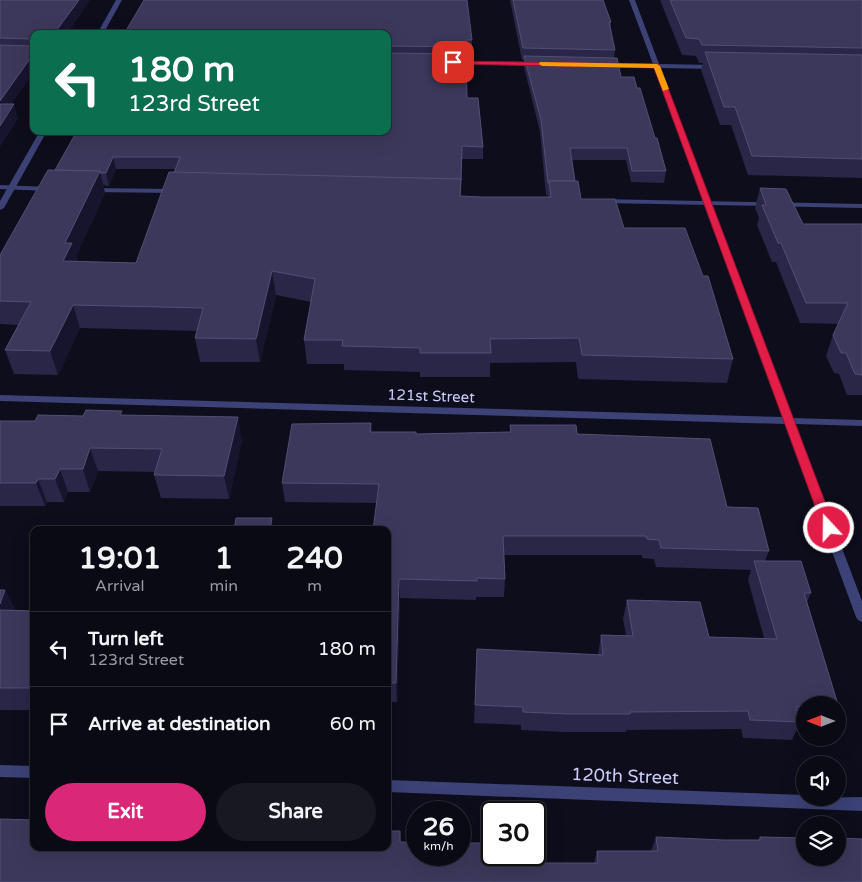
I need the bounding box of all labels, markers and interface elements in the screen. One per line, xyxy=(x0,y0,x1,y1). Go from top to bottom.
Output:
pin xyxy=(432,41,474,83)
icon: arrive xyxy=(439,48,467,76)
text: 180 m xyxy=(128,49,235,91)
icon: left xyxy=(45,50,110,115)
text: 123rd Street xyxy=(128,91,260,117)
street label: 121st Street xyxy=(387,385,476,407)
position arrow xyxy=(802,501,854,553)
text: 19:01 xyxy=(78,540,161,577)
text: 1 xyxy=(214,540,233,577)
text: 240 xyxy=(286,540,343,577)
text: Arrival xyxy=(95,576,145,596)
text: min xyxy=(210,576,238,596)
text: m xyxy=(307,576,322,596)
text: Turn left xyxy=(88,628,164,650)
icon: left xyxy=(45,635,73,663)
text: 180 m xyxy=(318,638,376,660)
text: 123rd Street xyxy=(88,650,184,670)
north arrow xyxy=(796,696,846,746)
map controls xyxy=(796,696,846,866)
icon: arrive xyxy=(45,710,73,738)
text: Arrive at destination xyxy=(88,713,271,735)
text: 60 m xyxy=(330,713,376,735)
button: sound xyxy=(796,756,846,806)
street label: 120th Street xyxy=(571,763,679,789)
button: Exit xyxy=(45,783,206,841)
button: Share xyxy=(216,783,376,841)
speed limit sign: 30 xyxy=(481,801,546,866)
text: 26 xyxy=(423,812,454,842)
button: layers xyxy=(796,816,846,866)
text: km/h xyxy=(423,839,454,853)

